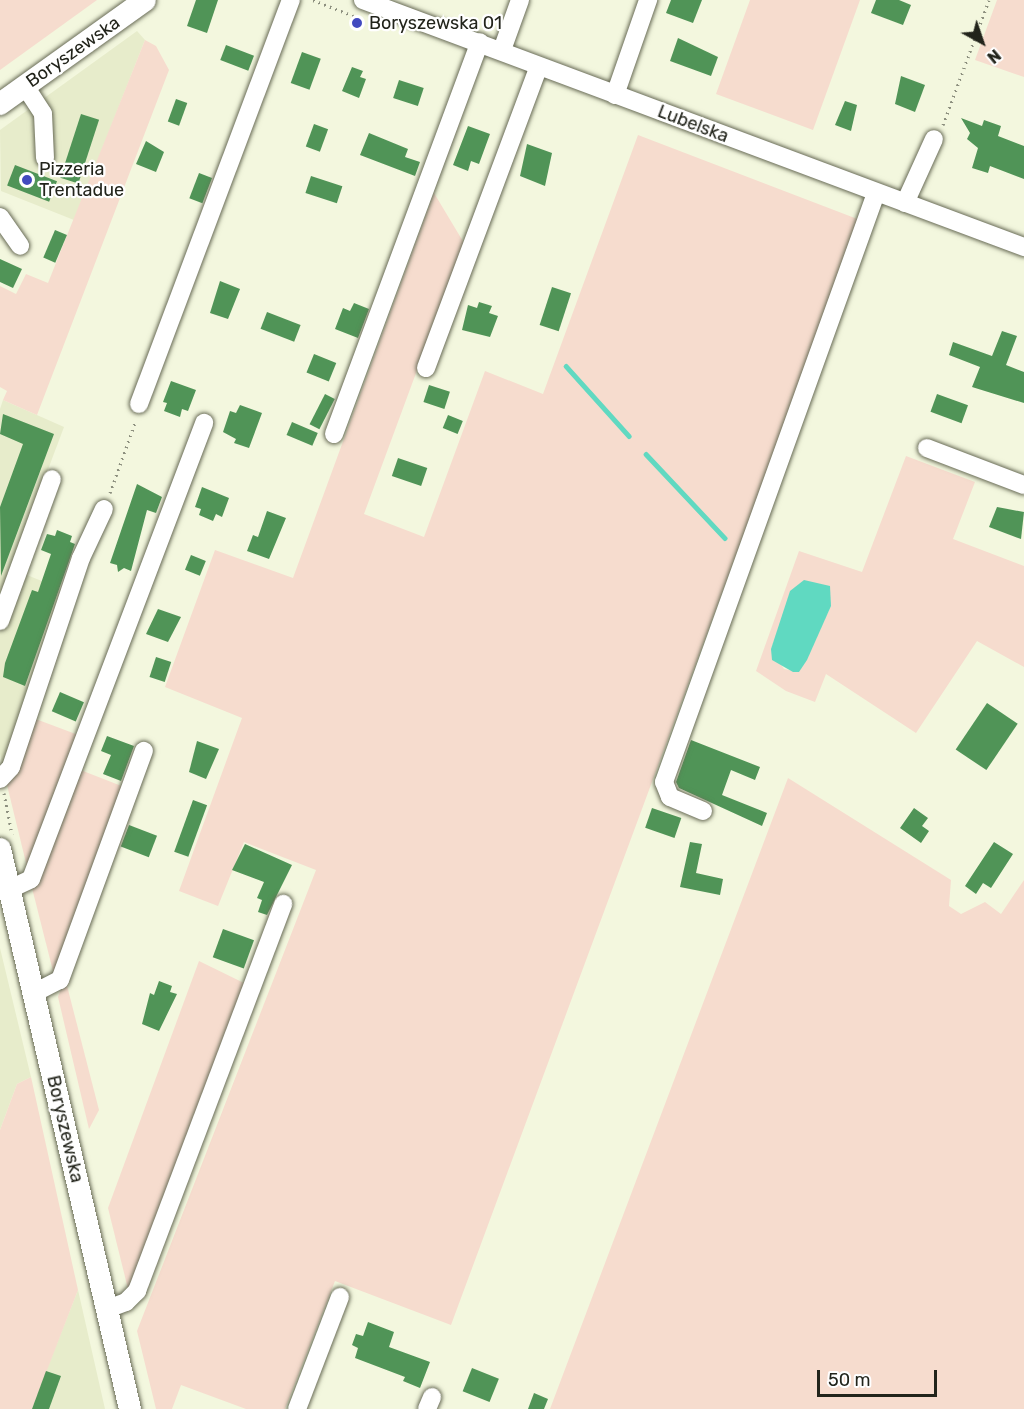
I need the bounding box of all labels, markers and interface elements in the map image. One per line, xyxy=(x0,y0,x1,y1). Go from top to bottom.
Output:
street label: Boryszewska xyxy=(22,12,124,92)
place label: Boryszewska 01 xyxy=(369,12,502,34)
north arrow xyxy=(952,12,1012,72)
marker: Boryszewska 01 xyxy=(350,16,364,30)
text: N xyxy=(983,45,1004,67)
street label: Lubelska xyxy=(655,101,731,147)
place label: Pizzeria Trentadue xyxy=(39,159,124,201)
marker: Pizzeria Trentadue xyxy=(20,173,34,187)
street label: Boryszewska xyxy=(42,1073,88,1185)
scale bar xyxy=(820,1358,940,1396)
text: 50 m xyxy=(828,1369,871,1391)

